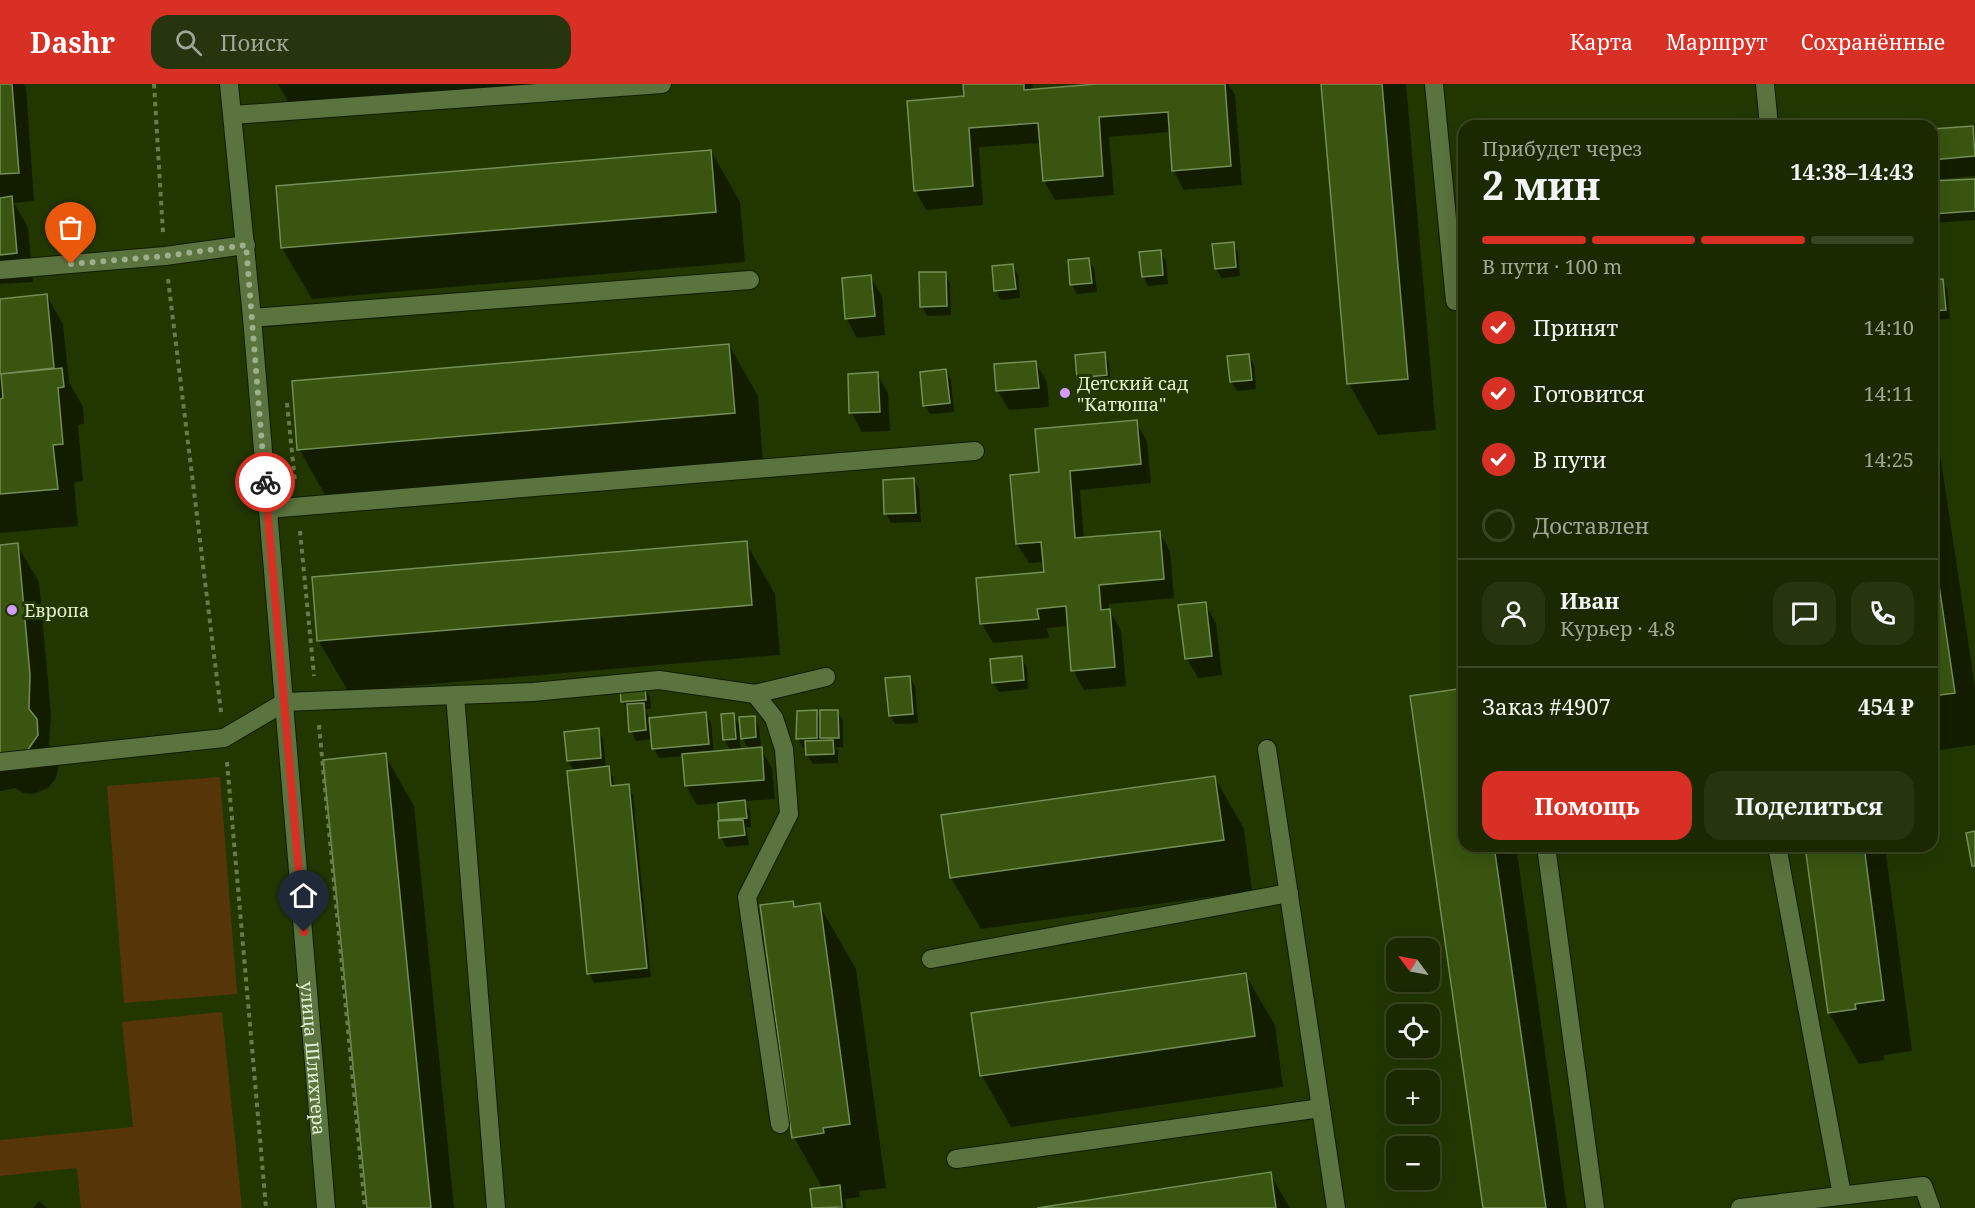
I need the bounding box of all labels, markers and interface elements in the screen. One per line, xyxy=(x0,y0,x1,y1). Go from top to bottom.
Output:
search box xyxy=(151,15,571,69)
text: Dashr xyxy=(30,23,115,61)
icon: search xyxy=(172,26,205,59)
text: Поиск xyxy=(220,27,289,57)
text: Карта xyxy=(1570,28,1633,56)
text: Маршрут xyxy=(1666,28,1768,56)
text: Сохранённые xyxy=(1801,28,1945,56)
text: Прибудет через xyxy=(1482,135,1642,162)
text: 14:38–14:43 xyxy=(1790,156,1914,186)
text: 2 мин xyxy=(1482,158,1600,211)
pin xyxy=(45,202,96,264)
icon: bag xyxy=(54,211,87,244)
text: В пути · 100 m xyxy=(1482,253,1622,280)
icon: check xyxy=(1482,311,1515,344)
text: Принят xyxy=(1533,312,1618,342)
text: 14:10 xyxy=(1864,314,1914,341)
place label: Детский сад "Катюша" xyxy=(1077,371,1188,416)
icon: check xyxy=(1482,377,1515,410)
text: Готовится xyxy=(1533,378,1645,408)
text: 14:11 xyxy=(1864,380,1914,407)
marker: Детский сад "Катюша" xyxy=(1058,386,1072,400)
icon: check xyxy=(1482,443,1515,476)
text: В пути xyxy=(1533,444,1607,474)
text: 14:25 xyxy=(1864,446,1914,473)
courier xyxy=(235,452,295,512)
icon: bike xyxy=(249,466,282,499)
text: Доставлен xyxy=(1533,510,1649,540)
button: person xyxy=(1482,582,1545,645)
button: chat xyxy=(1773,582,1836,645)
button: phone xyxy=(1851,582,1914,645)
text: Иван xyxy=(1560,585,1619,615)
place label: Европа xyxy=(24,598,89,622)
marker: Европа xyxy=(5,603,19,617)
text: Курьер · 4.8 xyxy=(1560,615,1675,642)
text: Заказ #4907 xyxy=(1482,691,1611,721)
text: 454 ₽ xyxy=(1858,691,1914,721)
button: Помощь xyxy=(1482,771,1692,840)
button: Поделиться xyxy=(1704,771,1914,840)
pin xyxy=(278,870,329,932)
icon: home xyxy=(287,879,320,912)
north arrow xyxy=(1386,938,1440,992)
map controls xyxy=(1386,938,1440,1190)
street label: улица Шлихтера xyxy=(295,981,332,1136)
button: locate xyxy=(1386,1004,1440,1058)
button: + xyxy=(1386,1070,1440,1124)
button: − xyxy=(1386,1136,1440,1190)

